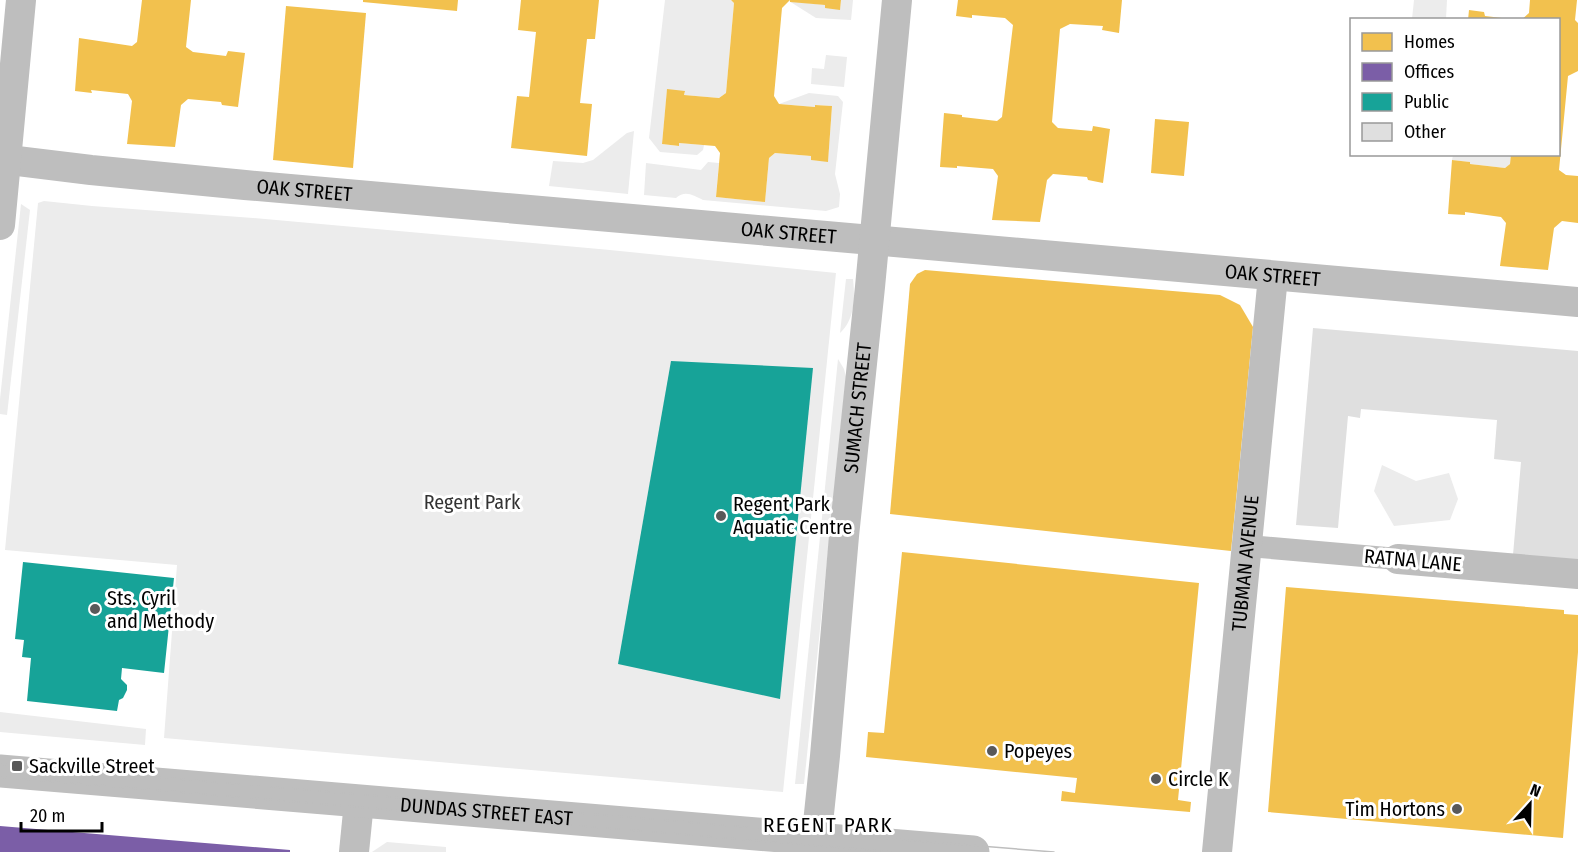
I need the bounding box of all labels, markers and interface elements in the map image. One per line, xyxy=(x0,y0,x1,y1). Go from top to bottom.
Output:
legend xyxy=(1350,18,1560,156)
text: Homes xyxy=(1404,31,1455,53)
text: Offices xyxy=(1404,61,1454,83)
text: Public xyxy=(1404,91,1449,113)
text: Other xyxy=(1404,121,1447,143)
street label: OAK STREET xyxy=(256,174,354,206)
street label: OAK STREET xyxy=(740,217,838,249)
street label: OAK STREET xyxy=(1224,259,1322,291)
street label: SUMACH STREET xyxy=(839,341,876,474)
park label: Regent Park xyxy=(424,490,521,514)
place label: Regent Park Aquatic Centre xyxy=(733,492,852,539)
street label: TUBMAN AVENUE xyxy=(1227,494,1264,633)
marker: Regent Park Aquatic Centre xyxy=(714,509,728,523)
street label: RATNA LANE xyxy=(1363,544,1463,576)
place label: Sts. Cyril and Methody xyxy=(107,586,214,633)
marker: Sts. Cyril and Methody xyxy=(88,602,102,616)
place label: Popeyes xyxy=(1004,739,1072,763)
marker: Popeyes xyxy=(985,744,999,758)
place label: Sackville Street xyxy=(29,754,155,778)
marker: Sackville Street xyxy=(10,759,24,773)
place label: Circle K xyxy=(1168,767,1229,791)
marker: Circle K xyxy=(1149,772,1163,786)
north arrow xyxy=(1500,774,1560,834)
text: N xyxy=(1527,780,1543,801)
street label: DUNDAS STREET EAST xyxy=(399,792,574,831)
scale bar xyxy=(21,795,102,833)
place label: Tim Hortons xyxy=(1345,797,1445,821)
marker: Tim Hortons xyxy=(1450,802,1464,816)
text: 20 m xyxy=(30,805,65,827)
district label: REGENT PARK xyxy=(763,812,893,838)

